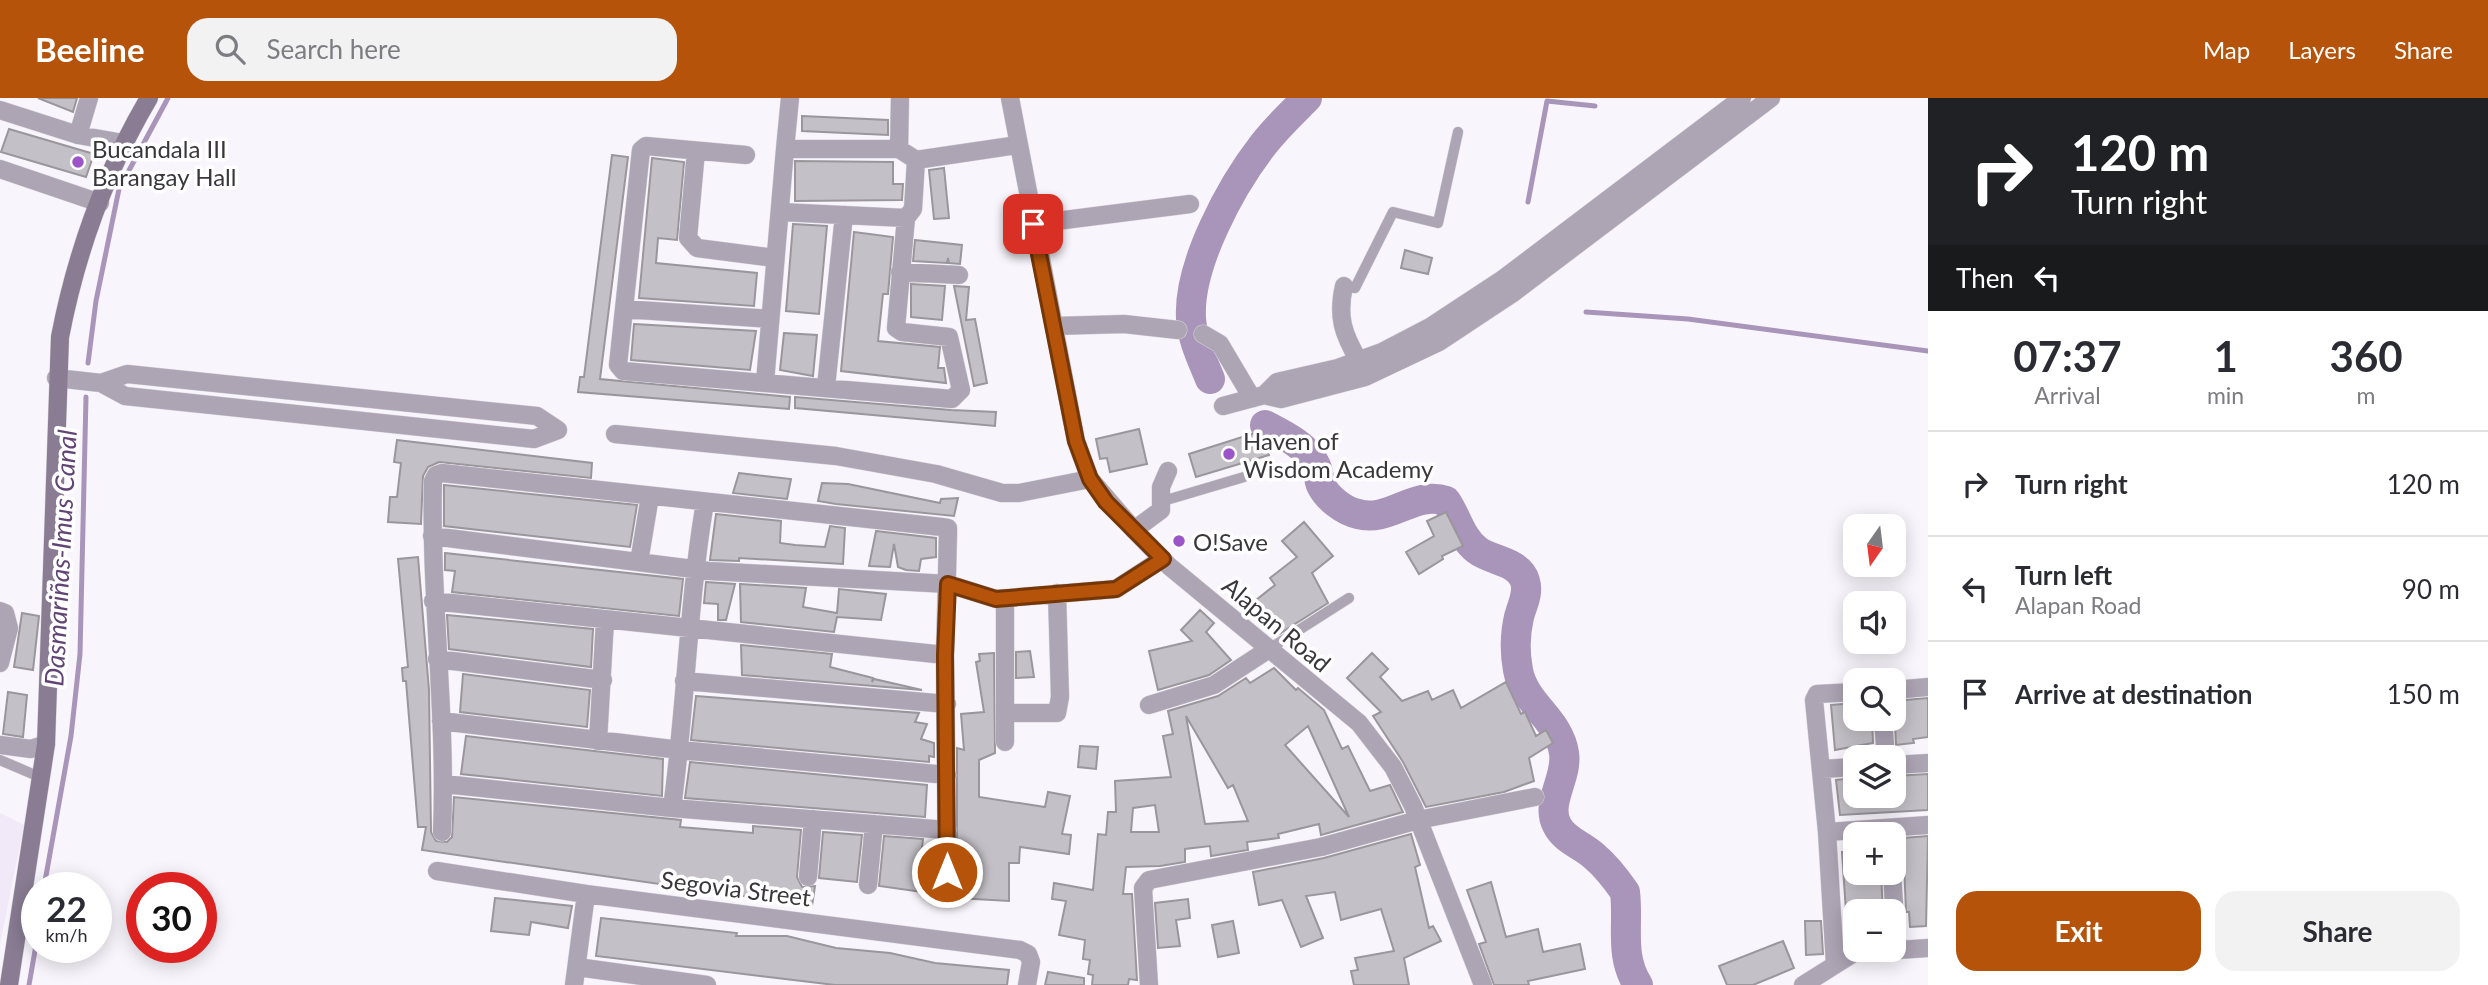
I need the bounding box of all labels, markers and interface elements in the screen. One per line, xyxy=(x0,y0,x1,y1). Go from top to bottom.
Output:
search box xyxy=(187,18,677,81)
text: Beeline xyxy=(35,29,145,69)
icon: search xyxy=(211,30,249,68)
text: Search here xyxy=(267,33,401,65)
text: Map xyxy=(2203,35,2250,64)
text: Layers xyxy=(2288,35,2356,64)
text: Share xyxy=(2394,35,2453,64)
text: 120 m xyxy=(2071,123,2209,181)
icon: right xyxy=(1956,126,2047,217)
place label: Bucandala III Barangay Hall xyxy=(92,134,236,191)
marker: Bucandala III Barangay Hall xyxy=(70,154,86,170)
text: Turn right xyxy=(2071,182,2207,221)
pin xyxy=(1003,194,1063,254)
icon: arrive xyxy=(1014,205,1052,243)
icon: left xyxy=(2028,259,2066,297)
text: Then xyxy=(1956,262,2014,294)
text: 07:37 xyxy=(2013,331,2122,381)
text: 1 xyxy=(2213,331,2238,381)
text: 360 xyxy=(2330,331,2403,381)
text: Arrival xyxy=(2034,381,2101,409)
text: min xyxy=(2207,381,2244,409)
text: m xyxy=(2357,381,2376,409)
place label: Haven of Wisdom Academy xyxy=(1243,426,1434,483)
water label: Dasmariñas-Imus Canal xyxy=(37,429,83,687)
marker: Haven of Wisdom Academy xyxy=(1221,446,1237,462)
icon: right xyxy=(1956,465,1994,503)
text: Turn right xyxy=(2015,468,2128,500)
text: 120 m xyxy=(2387,468,2460,500)
north arrow xyxy=(1843,514,1906,578)
map controls xyxy=(1843,514,1906,962)
place label: O!Save xyxy=(1193,527,1268,556)
marker: O!Save xyxy=(1171,533,1187,549)
text: Turn left xyxy=(2015,559,2112,591)
street label: Alapan Road xyxy=(1217,570,1337,678)
icon: left xyxy=(1956,570,1994,608)
text: 90 m xyxy=(2402,573,2460,605)
button: sound xyxy=(1843,591,1906,654)
text: Alapan Road xyxy=(2015,591,2141,619)
button: search xyxy=(1843,668,1906,731)
icon: arrive xyxy=(1956,675,1994,713)
text: Arrive at destination xyxy=(2015,678,2252,710)
text: 150 m xyxy=(2387,678,2460,710)
button: layers xyxy=(1843,745,1906,808)
button: + xyxy=(1843,822,1906,885)
position arrow xyxy=(910,835,984,909)
street label: Segovia Street xyxy=(659,864,813,912)
speed limit sign: 30 xyxy=(126,872,217,963)
text: 22 xyxy=(46,887,87,929)
button: Exit xyxy=(1956,891,2201,971)
button: Share xyxy=(2215,891,2460,971)
button: − xyxy=(1843,899,1906,962)
text: km/h xyxy=(45,924,88,946)

